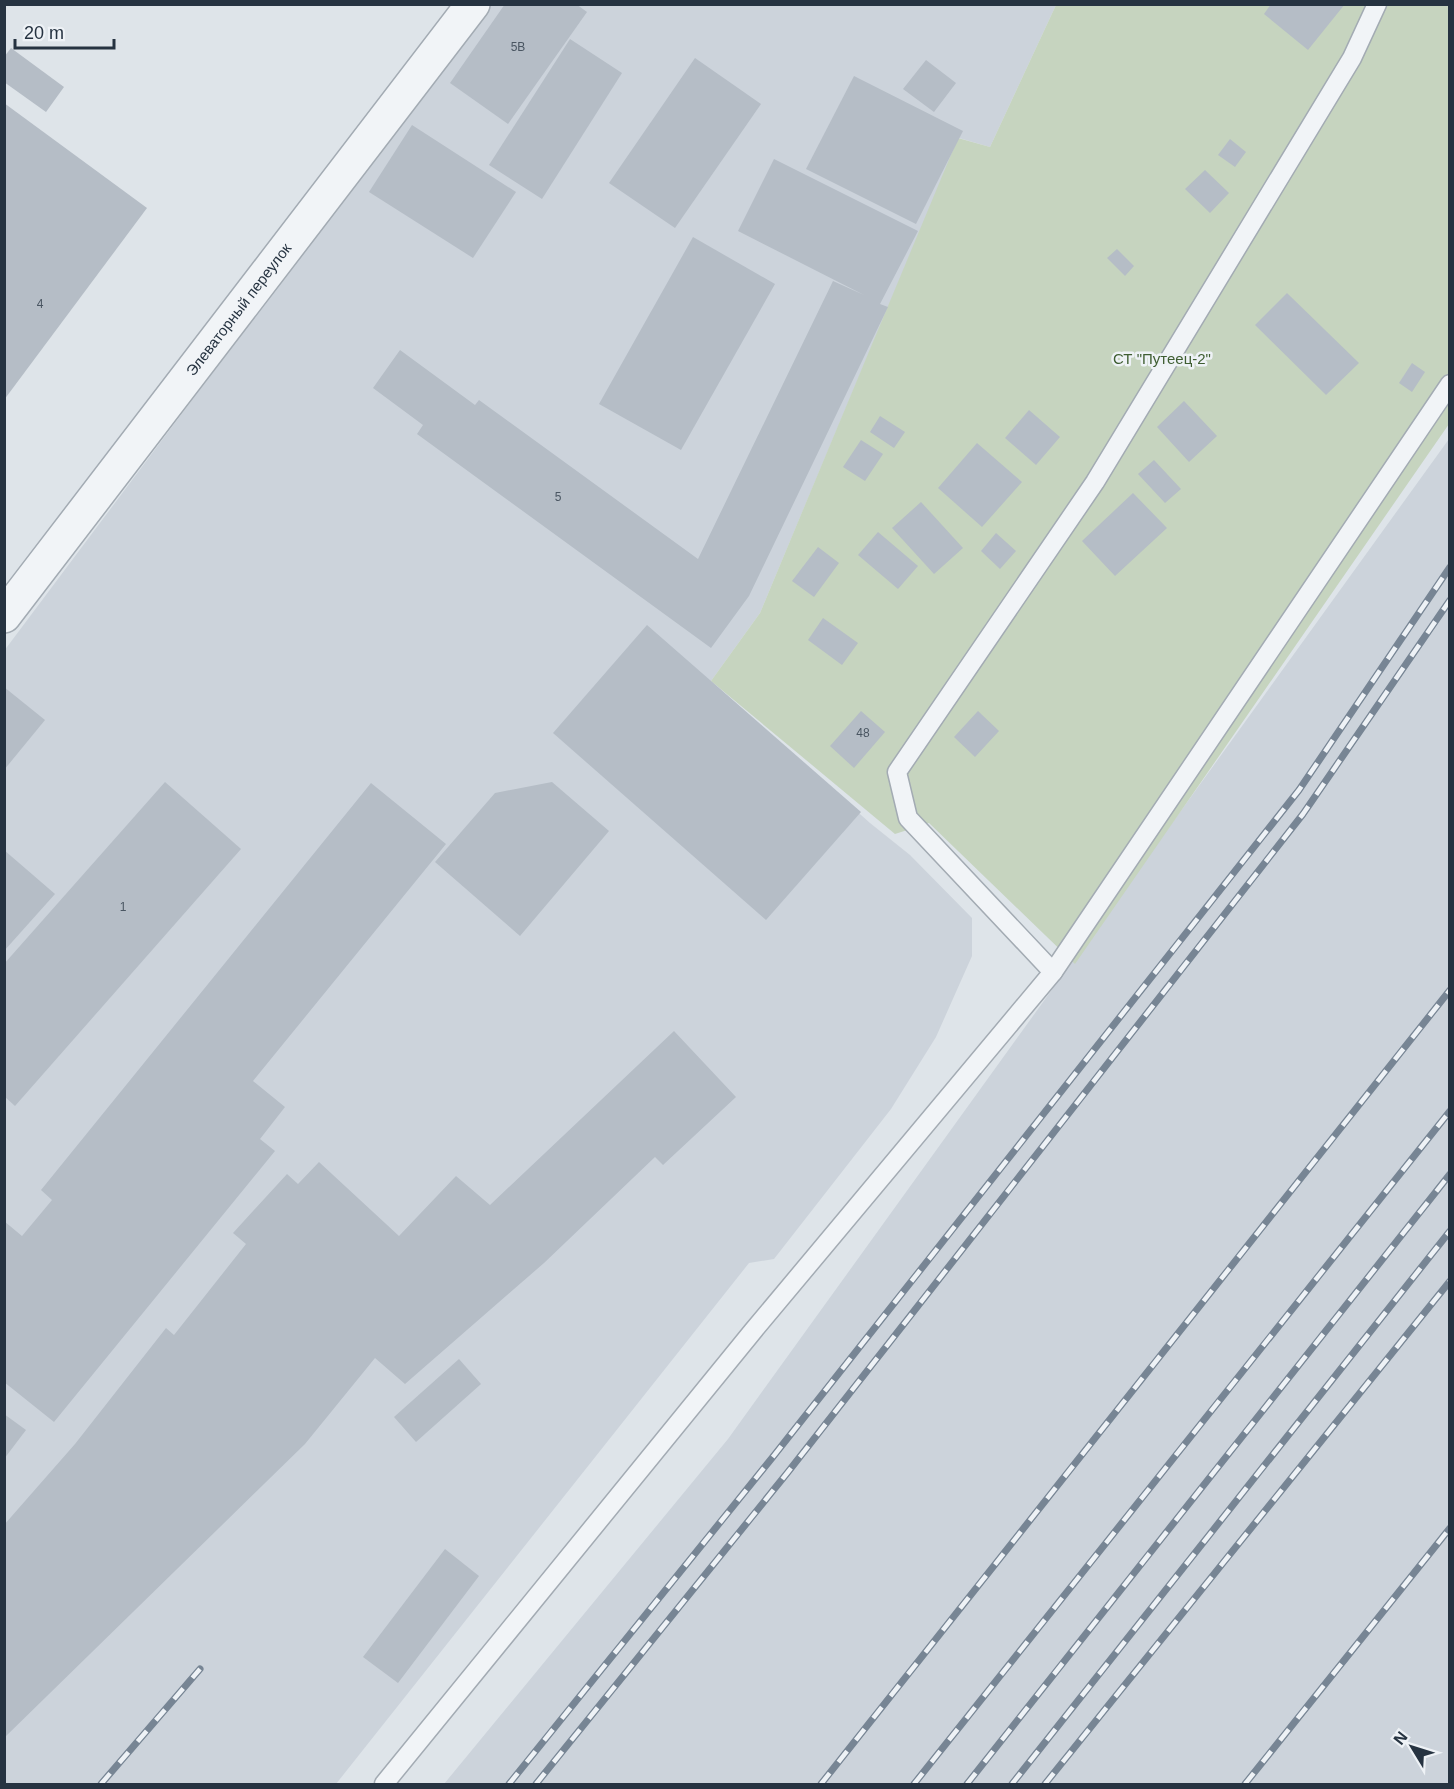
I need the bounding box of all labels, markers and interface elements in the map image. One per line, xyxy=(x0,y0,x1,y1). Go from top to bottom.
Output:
scale bar xyxy=(15,12,114,50)
text: 20 m xyxy=(24,23,64,43)
house number: 5В xyxy=(511,40,525,54)
street label: Элеваторный переулок xyxy=(182,239,295,379)
house number: 4 xyxy=(37,297,44,311)
park label: СТ "Путеец-2" xyxy=(1113,350,1211,367)
house number: 5 xyxy=(555,490,562,504)
house number: 48 xyxy=(856,726,870,740)
house number: 1 xyxy=(120,900,127,914)
north arrow xyxy=(1382,1717,1442,1777)
text: N xyxy=(1390,1728,1411,1748)

